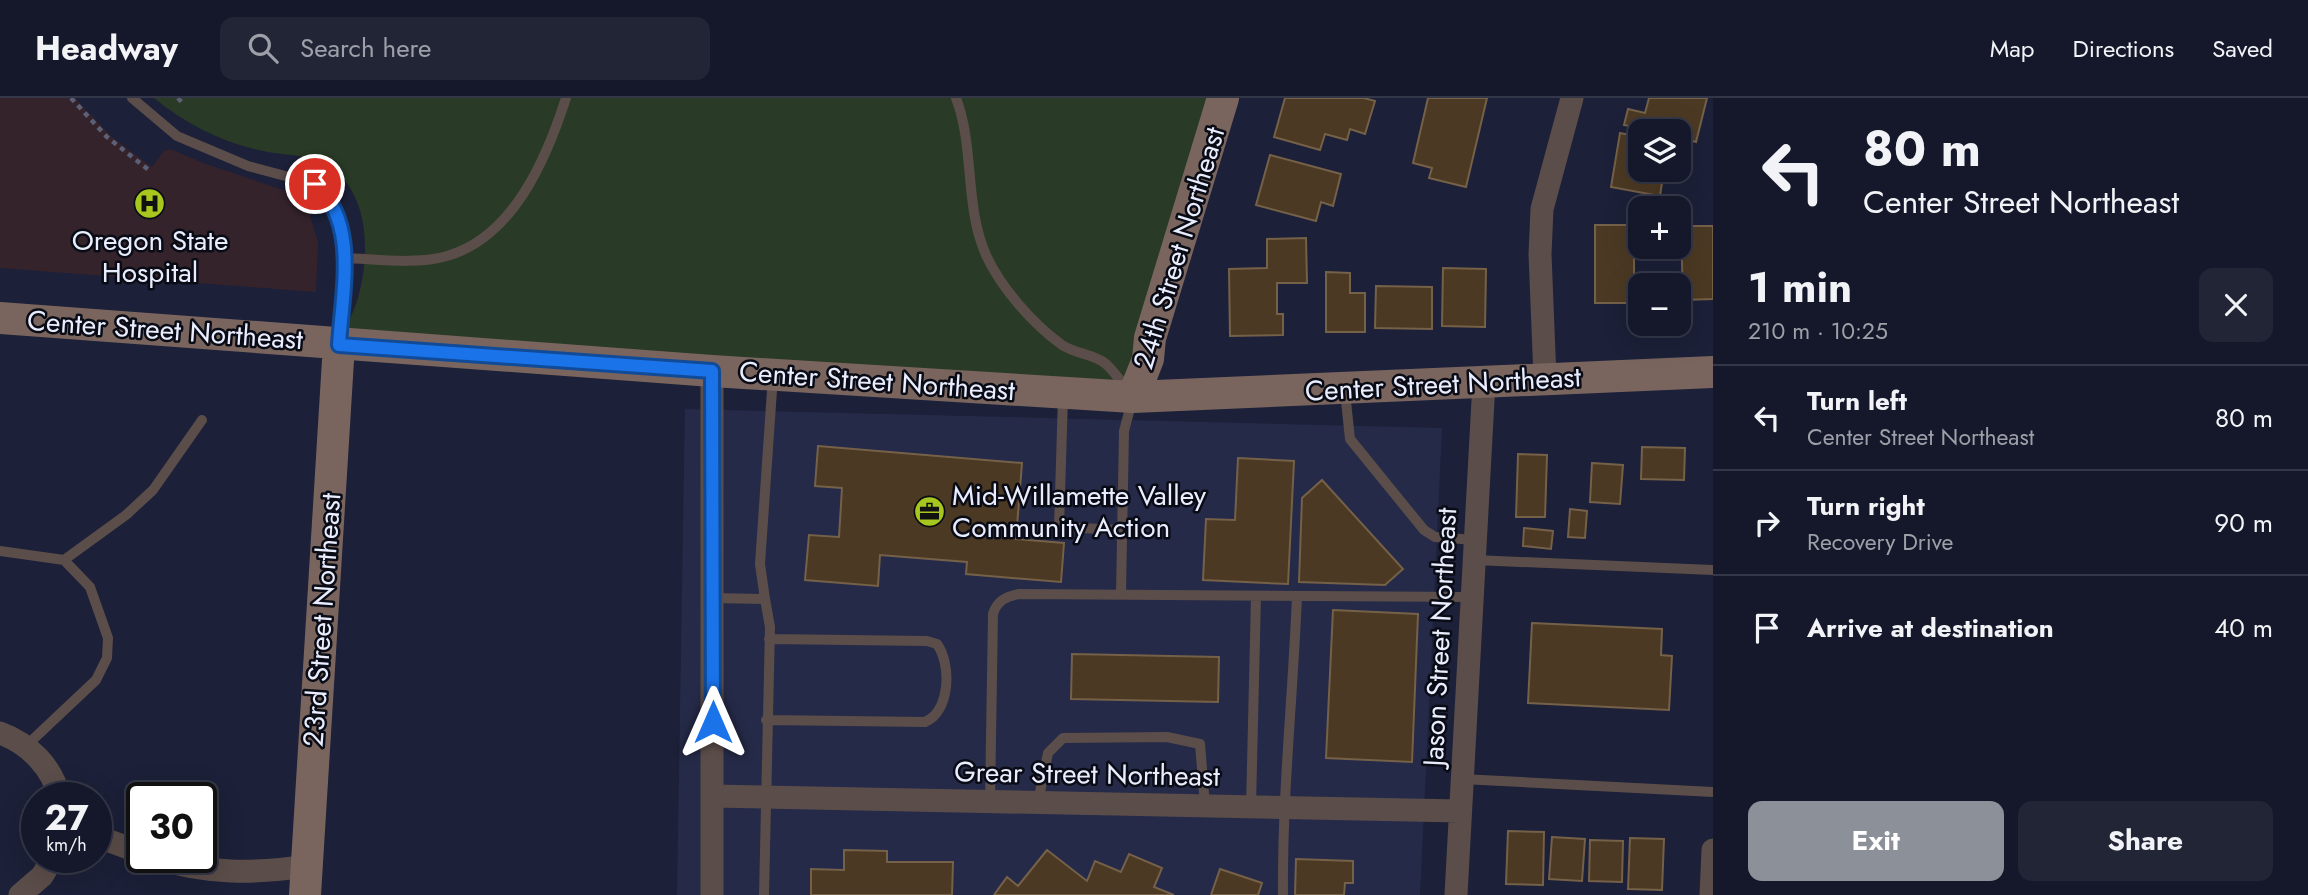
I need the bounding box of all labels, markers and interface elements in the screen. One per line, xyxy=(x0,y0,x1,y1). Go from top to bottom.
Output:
search box xyxy=(220,17,710,80)
text: Headway xyxy=(35,25,178,72)
icon: search xyxy=(244,29,282,67)
text: Search here xyxy=(300,29,431,67)
text: Map xyxy=(1990,31,2035,66)
text: Directions xyxy=(2073,31,2174,66)
text: Saved xyxy=(2212,31,2273,66)
text: 80 m xyxy=(1863,114,1981,184)
map controls xyxy=(1628,119,1691,336)
button: layers xyxy=(1628,119,1691,182)
street label: 24th Street Northeast xyxy=(1123,122,1235,374)
icon: left xyxy=(1748,126,1839,217)
pin xyxy=(285,154,345,214)
icon: arrive xyxy=(296,165,334,203)
text: Center Street Northeast xyxy=(1863,179,2179,225)
hospital icon: Oregon State Hospital xyxy=(133,186,167,220)
button: + xyxy=(1628,196,1691,259)
place label: Oregon State Hospital xyxy=(72,220,228,293)
text: 1 min xyxy=(1748,257,1852,318)
button: close xyxy=(2199,268,2273,342)
button: − xyxy=(1628,273,1691,336)
street label: Center Street Northeast xyxy=(26,300,305,360)
text: 210 m · 10:25 xyxy=(1748,314,1888,348)
street label: Center Street Northeast xyxy=(738,351,1017,411)
street label: Center Street Northeast xyxy=(1304,356,1582,412)
text: Turn left xyxy=(1807,382,1907,420)
icon: left xyxy=(1748,399,1786,437)
text: 80 m xyxy=(2215,399,2273,437)
text: Center Street Northeast xyxy=(1807,420,2034,454)
place label: Mid-Willamette Valley Community Action xyxy=(952,475,1207,548)
text: Turn right xyxy=(1807,487,1925,525)
street label: 23rd Street Northeast xyxy=(293,491,351,748)
office icon: Mid-Willamette Valley Community Action xyxy=(912,494,946,528)
icon: right xyxy=(1748,504,1786,542)
text: 90 m xyxy=(2214,504,2273,542)
street label: Jason Street Northeast xyxy=(1413,506,1467,771)
text: Recovery Drive xyxy=(1807,525,1953,559)
icon: arrive xyxy=(1748,609,1786,647)
text: Arrive at destination xyxy=(1807,609,2054,647)
text: 40 m xyxy=(2214,609,2273,647)
position arrow xyxy=(676,685,750,759)
street label: Grear Street Northeast xyxy=(954,751,1221,797)
speed limit sign: 30 xyxy=(126,782,217,873)
text: 27 xyxy=(44,793,89,843)
button: Exit xyxy=(1748,801,2004,881)
button: Share xyxy=(2018,801,2273,881)
text: km/h xyxy=(46,832,87,858)

